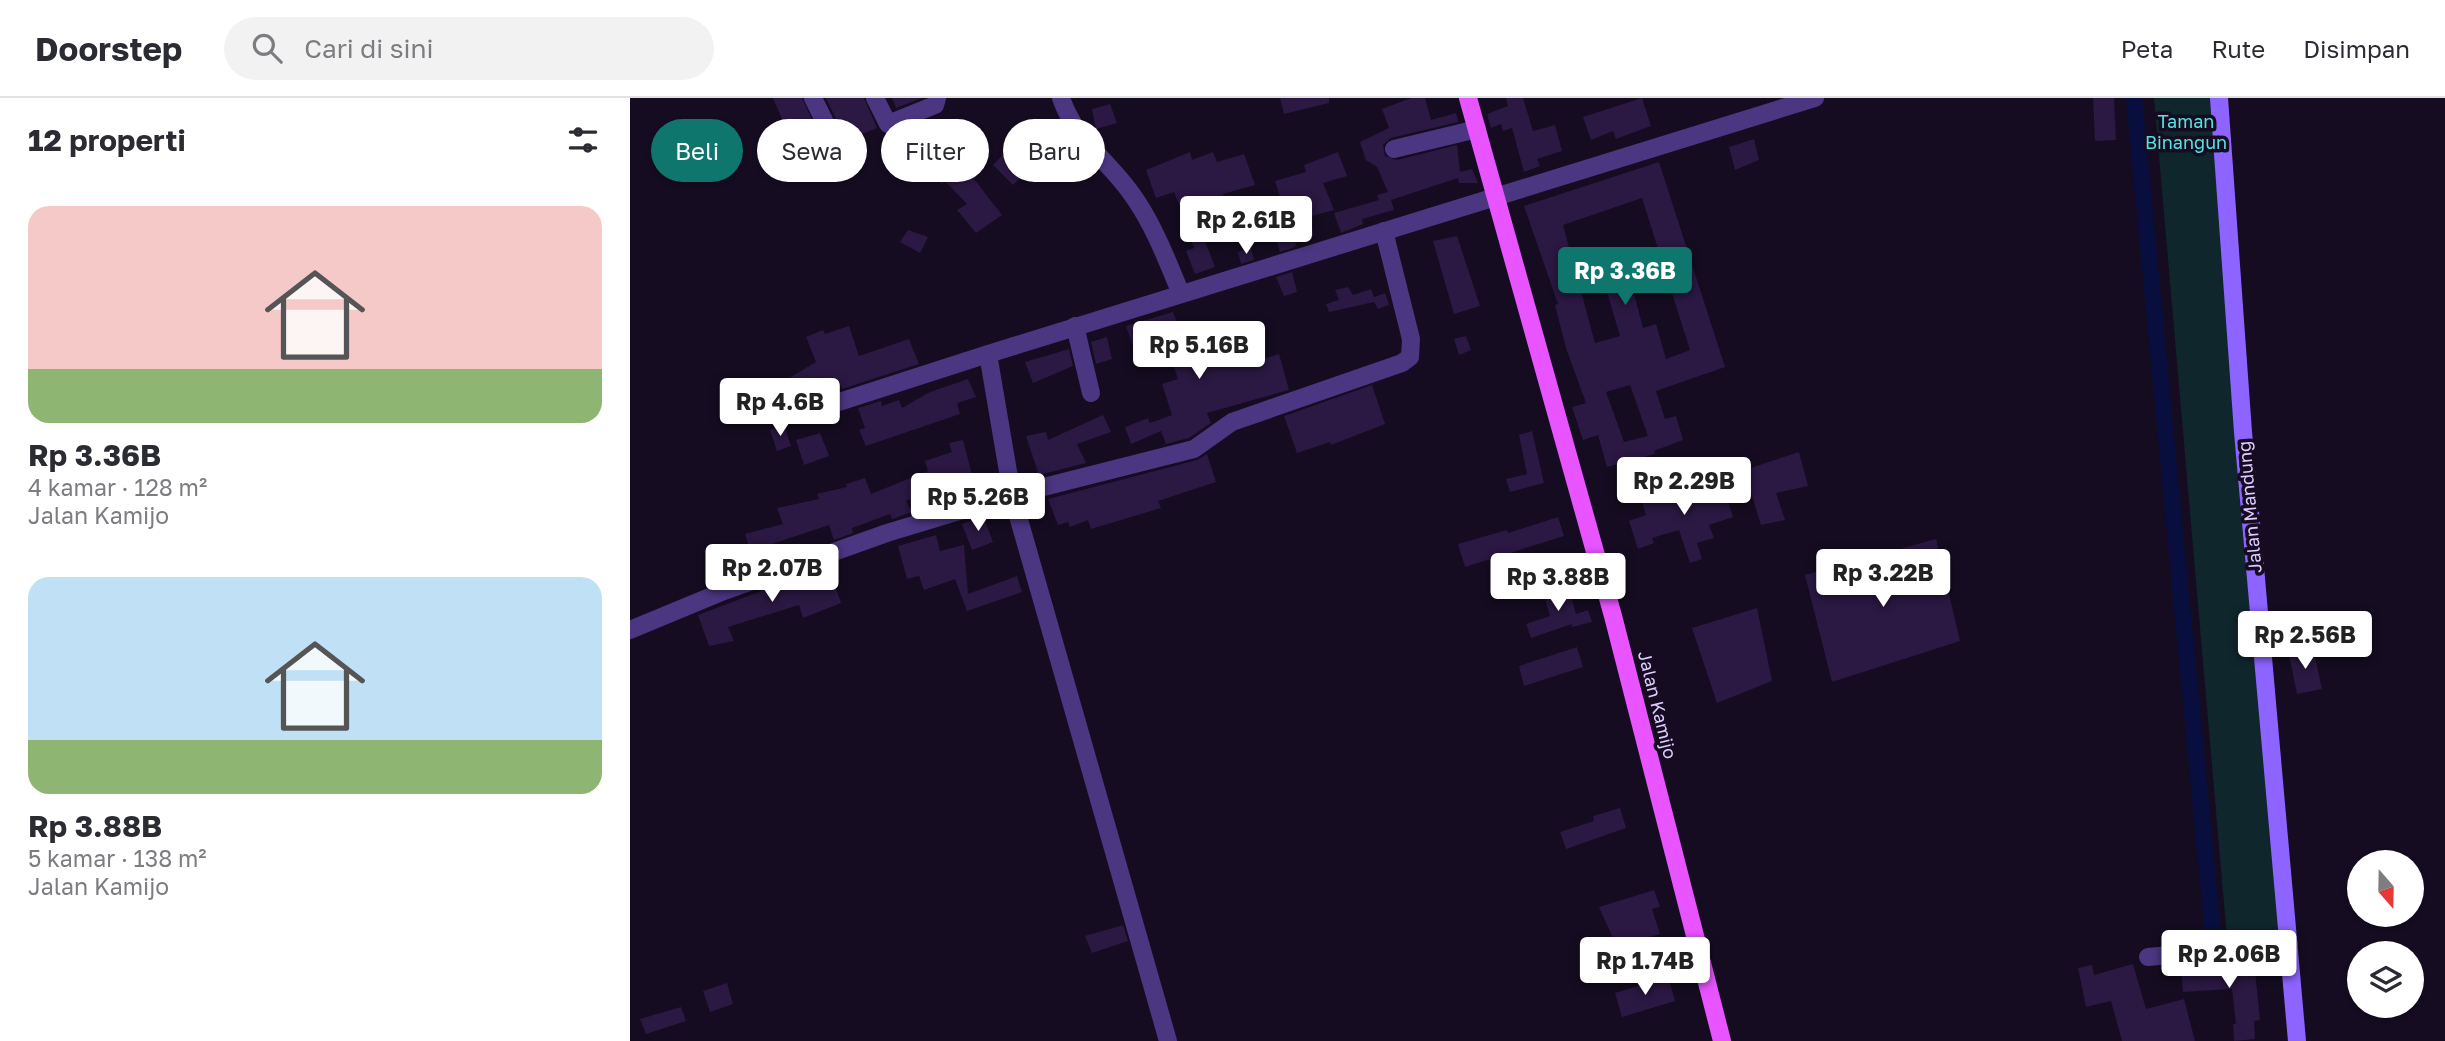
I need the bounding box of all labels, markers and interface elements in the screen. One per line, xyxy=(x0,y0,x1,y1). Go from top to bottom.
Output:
search box xyxy=(224,17,714,80)
text: Doorstep xyxy=(35,29,182,68)
icon: search xyxy=(248,29,286,67)
text: Cari di sini xyxy=(304,33,434,64)
text: Peta xyxy=(2121,34,2173,63)
text: Rute xyxy=(2211,34,2265,63)
text: Disimpan xyxy=(2303,34,2410,63)
park label: Taman Binangun xyxy=(2145,110,2227,153)
chip: Beli xyxy=(651,119,743,182)
chip: Sewa xyxy=(757,119,867,182)
chip: Filter xyxy=(881,119,989,182)
chip: Baru xyxy=(1003,119,1105,182)
icon: filters xyxy=(564,121,602,159)
text: 12 properti xyxy=(28,122,186,158)
pin: Rp 2.61B xyxy=(1174,197,1318,256)
text: Rp 2.61B xyxy=(1196,205,1296,233)
pin: Rp 3.36B xyxy=(1553,248,1697,307)
icon: home xyxy=(252,252,378,378)
text: Rp 3.36B xyxy=(1574,256,1676,284)
pin: Rp 5.16B xyxy=(1127,322,1271,381)
text: Rp 5.16B xyxy=(1149,330,1249,358)
pin: Rp 4.6B xyxy=(715,378,845,438)
text: Rp 4.6B xyxy=(736,387,824,415)
text: Rp 3.36B xyxy=(28,437,161,473)
street label: Jalan Mandung xyxy=(2232,440,2266,574)
pin: Rp 2.29B xyxy=(1612,458,1756,517)
text: Rp 2.29B xyxy=(1633,466,1735,494)
text: 4 kamar · 128 m² xyxy=(28,473,207,501)
pin: Rp 5.26B xyxy=(906,474,1050,533)
text: Rp 5.26B xyxy=(927,482,1029,510)
text: Jalan Kamijo xyxy=(28,501,169,529)
pin: Rp 2.07B xyxy=(700,545,844,604)
pin: Rp 3.22B xyxy=(1811,550,1955,609)
text: Rp 2.07B xyxy=(722,553,822,581)
pin: Rp 3.88B xyxy=(1486,554,1630,613)
text: Rp 3.22B xyxy=(1832,558,1934,586)
text: Rp 3.88B xyxy=(1507,562,1609,590)
pin: Rp 2.56B xyxy=(2233,612,2377,671)
text: Rp 2.56B xyxy=(2254,620,2356,648)
icon: home xyxy=(252,623,378,749)
street label: Jalan Kamijo xyxy=(1634,649,1682,761)
text: Rp 3.88B xyxy=(28,808,162,844)
text: 5 kamar · 138 m² xyxy=(28,844,207,872)
north arrow xyxy=(2347,850,2424,928)
map controls xyxy=(2347,850,2424,1018)
text: Jalan Kamijo xyxy=(28,872,169,900)
pin: Rp 2.06B xyxy=(2157,930,2301,990)
pin: Rp 1.74B xyxy=(1573,937,1717,997)
text: Rp 2.06B xyxy=(2177,939,2281,967)
button: layers xyxy=(2347,941,2424,1018)
text: Rp 1.74B xyxy=(1596,946,1694,974)

